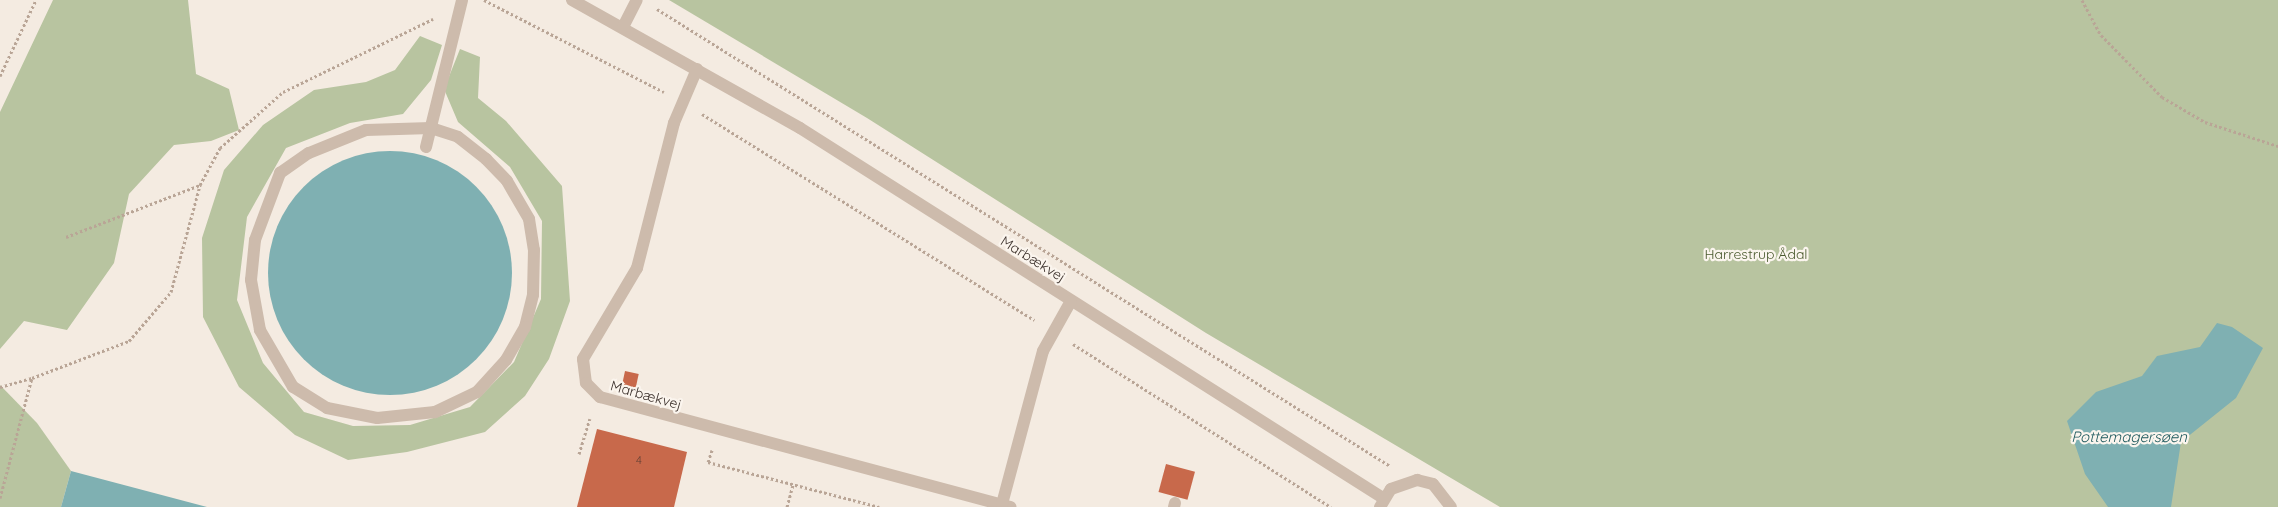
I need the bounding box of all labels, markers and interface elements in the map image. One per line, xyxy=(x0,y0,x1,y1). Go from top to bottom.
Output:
street label: Marbækvej xyxy=(998,233,1068,285)
park label: Harrestrup Ådal xyxy=(1704,246,1808,262)
street label: Marbækvej xyxy=(609,377,683,413)
water label: Pottemagersøen xyxy=(2071,428,2187,446)
house number: 4 xyxy=(636,453,642,467)

